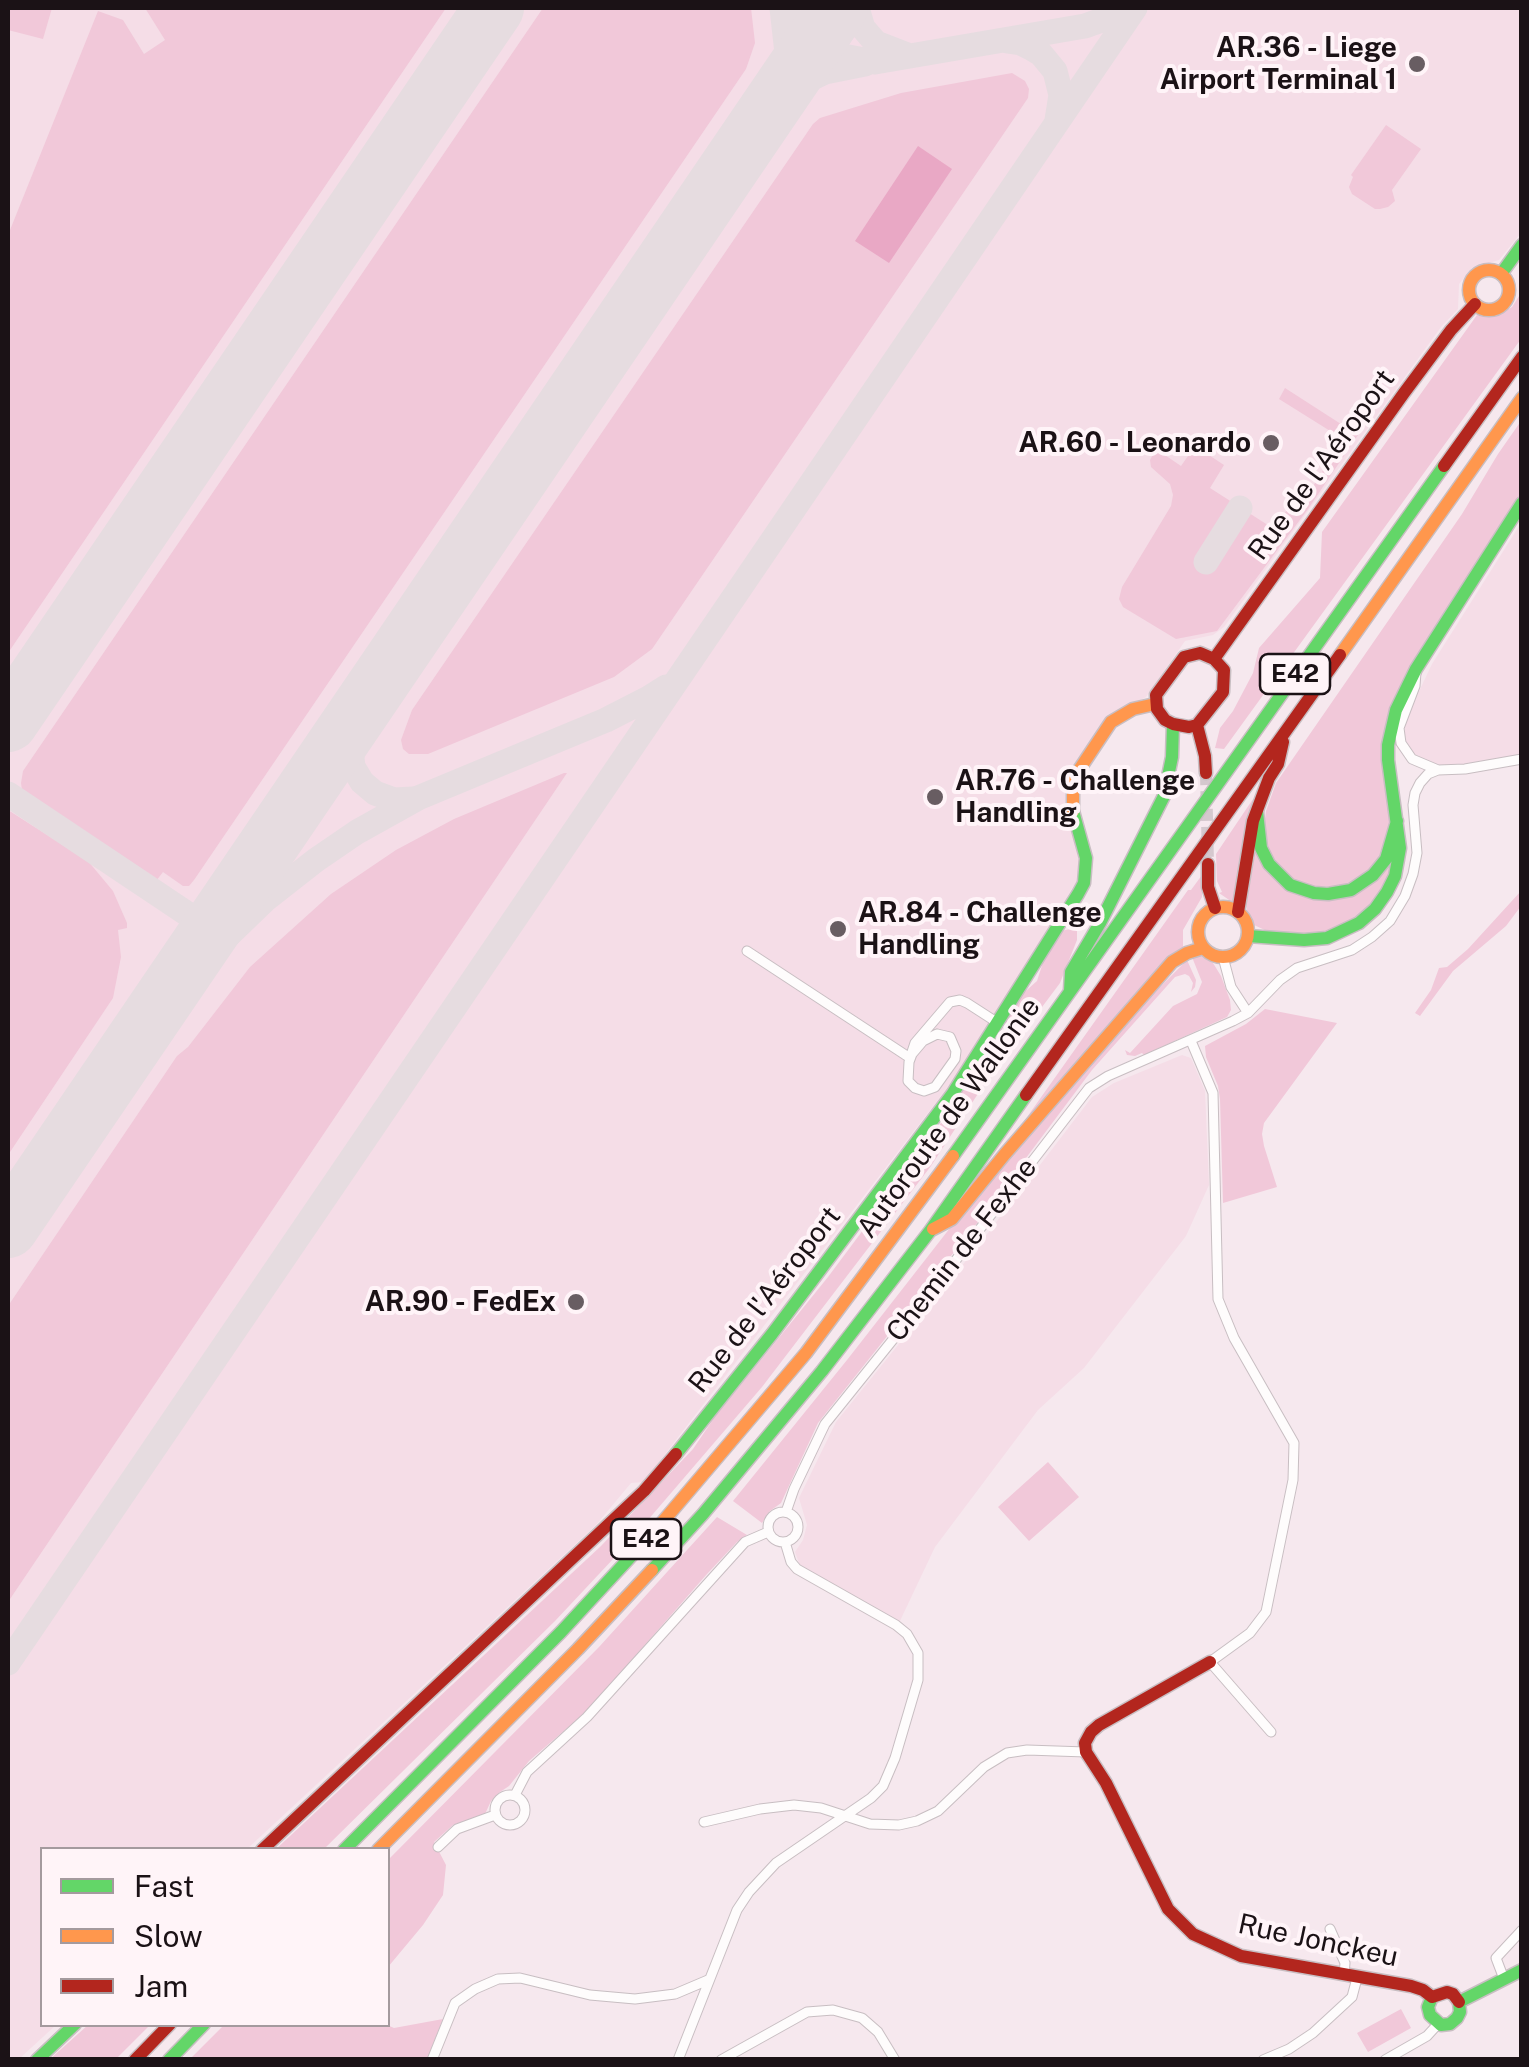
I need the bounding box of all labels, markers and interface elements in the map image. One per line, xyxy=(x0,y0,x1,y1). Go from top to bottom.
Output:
place label: AR.36 - Liege Airport Terminal 1 xyxy=(1160,31,1397,97)
marker: AR.36 - Liege Airport Terminal 1 xyxy=(1406,53,1428,75)
street label: Rue de l'Aéroport xyxy=(1242,363,1402,567)
place label: AR.60 - Leonardo xyxy=(1018,426,1251,460)
marker: AR.60 - Leonardo xyxy=(1260,432,1282,454)
road number: E42 xyxy=(1260,654,1330,694)
place label: AR.76 - Challenge Handling xyxy=(955,764,1195,830)
marker: AR.76 - Challenge Handling xyxy=(924,786,946,808)
place label: AR.84 - Challenge Handling xyxy=(858,896,1102,962)
marker: AR.84 - Challenge Handling xyxy=(827,918,849,940)
street label: Autoroute de Wallonie xyxy=(850,991,1048,1245)
street label: Chemin de Fexhe xyxy=(880,1151,1044,1349)
street label: Rue de l'Aéroport xyxy=(682,1200,848,1400)
place label: AR.90 - FedEx xyxy=(365,1285,556,1319)
marker: AR.90 - FedEx xyxy=(565,1291,587,1313)
road number: E42 xyxy=(611,1519,681,1559)
legend xyxy=(40,1847,390,2027)
text: Fast xyxy=(134,1868,194,1904)
street label: Rue Jonckeu xyxy=(1235,1908,1401,1974)
text: Slow xyxy=(134,1918,203,1954)
text: Jam xyxy=(134,1968,188,2004)

